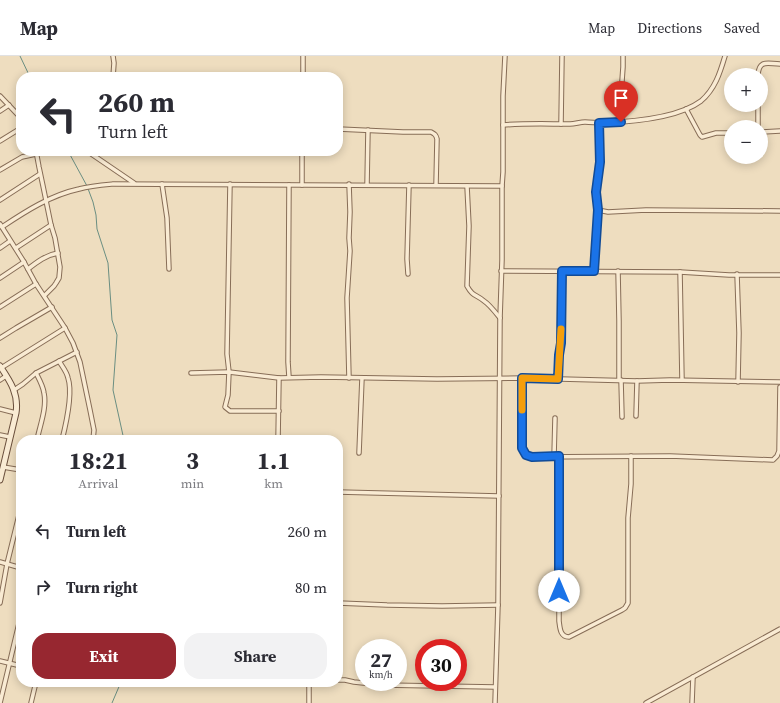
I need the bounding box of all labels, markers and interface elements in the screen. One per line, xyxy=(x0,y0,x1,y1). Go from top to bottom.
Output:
text: Map xyxy=(20,15,58,41)
text: Map xyxy=(588,18,615,38)
text: Directions xyxy=(637,18,702,38)
text: Saved xyxy=(724,18,760,38)
map controls xyxy=(724,68,768,164)
button: + xyxy=(724,68,768,112)
pin xyxy=(604,81,638,122)
text: 260 m xyxy=(98,83,175,121)
icon: arrive xyxy=(610,87,632,109)
icon: left xyxy=(32,88,84,140)
text: Turn left xyxy=(98,119,168,144)
button: − xyxy=(724,120,768,164)
text: 18:21 xyxy=(69,444,128,477)
text: 3 xyxy=(186,444,199,477)
text: 1.1 xyxy=(257,444,290,477)
text: Arrival xyxy=(78,475,118,492)
text: min xyxy=(181,475,204,492)
text: km xyxy=(264,475,283,492)
icon: left xyxy=(32,520,54,542)
text: Turn left xyxy=(66,521,126,542)
text: 260 m xyxy=(287,521,327,542)
position arrow xyxy=(538,570,580,612)
icon: right xyxy=(32,576,54,598)
text: Turn right xyxy=(66,577,138,598)
text: 80 m xyxy=(295,577,327,598)
button: Exit xyxy=(32,633,176,679)
button: Share xyxy=(184,633,327,679)
speed limit sign: 30 xyxy=(415,639,467,691)
text: 27 xyxy=(370,646,392,674)
text: km/h xyxy=(369,668,393,681)

